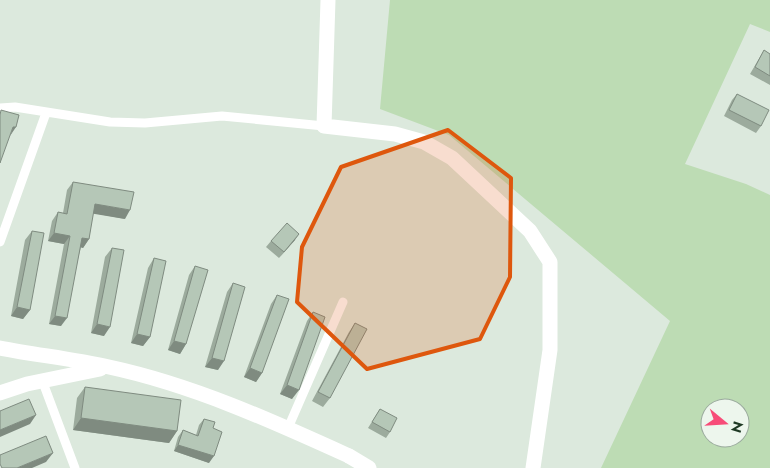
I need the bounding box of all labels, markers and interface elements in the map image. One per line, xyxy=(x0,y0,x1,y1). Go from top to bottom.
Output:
north arrow xyxy=(700,398,750,448)
text: N xyxy=(726,419,749,435)

